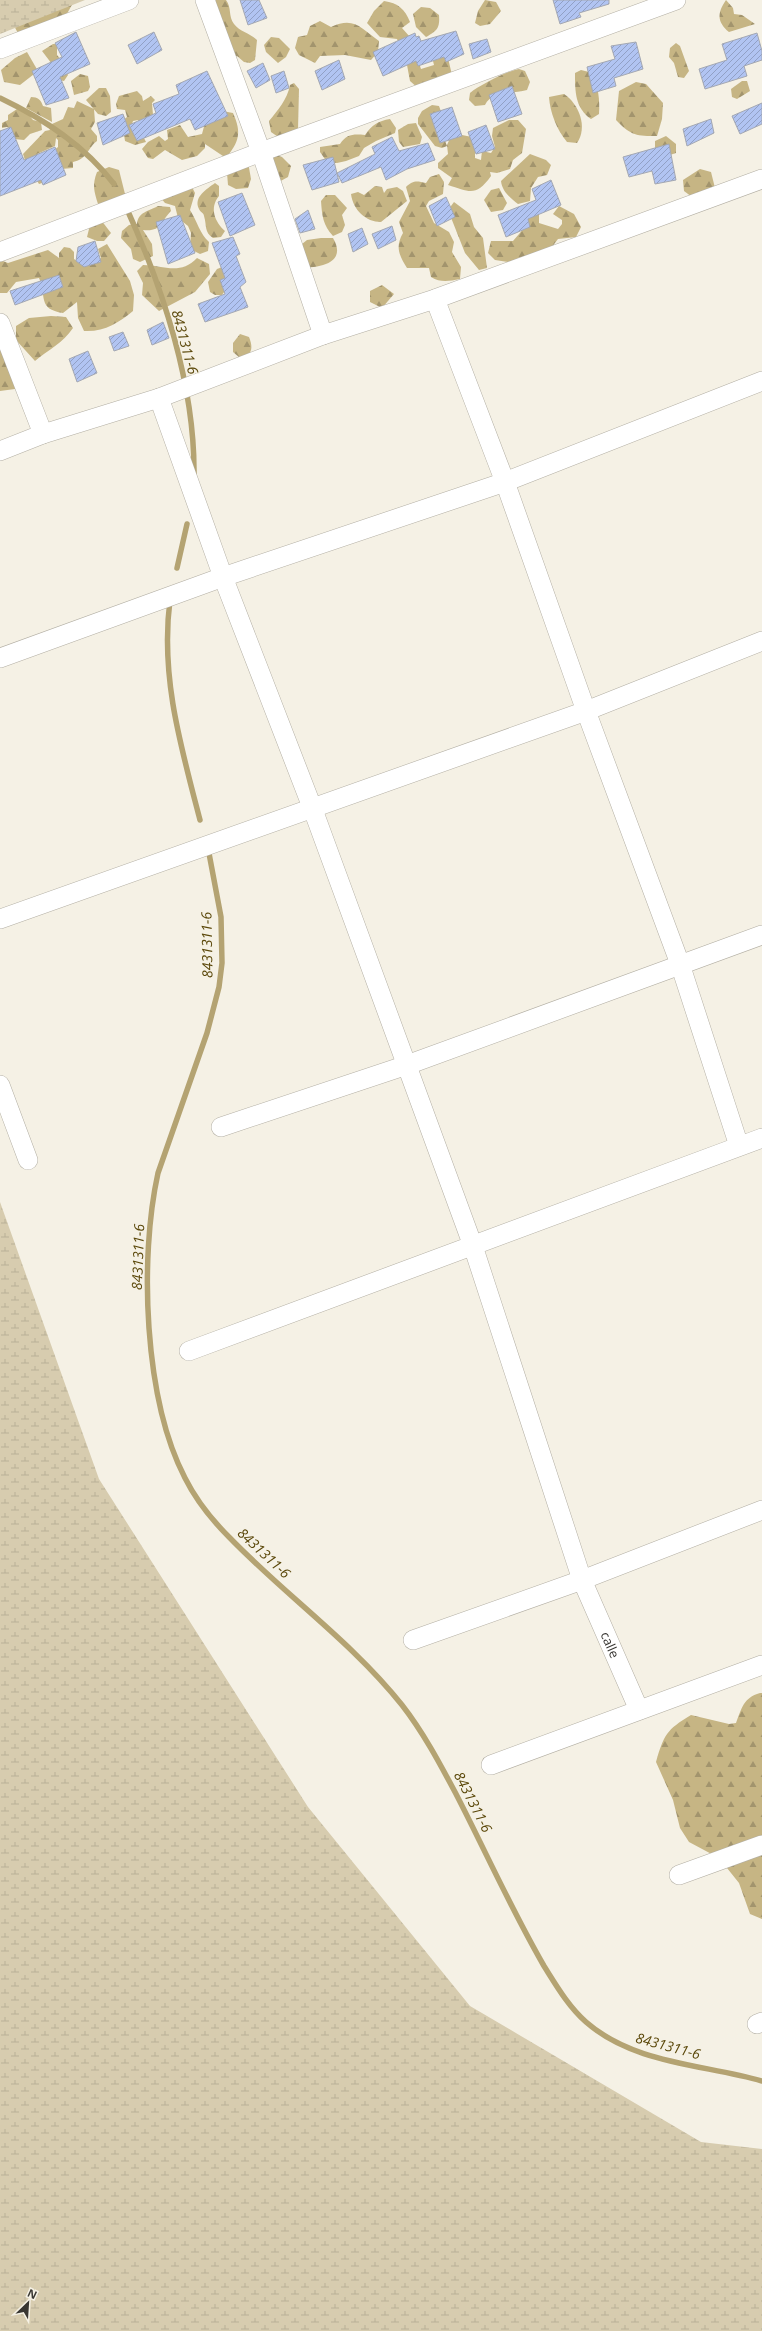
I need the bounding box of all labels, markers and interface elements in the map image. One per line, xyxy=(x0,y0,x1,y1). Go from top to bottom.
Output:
water label: 8431311-6 xyxy=(168,307,203,377)
water label: 8431311-6 xyxy=(196,912,217,978)
water label: 8431311-6 xyxy=(127,1223,148,1290)
water label: 8431311-6 xyxy=(234,1523,295,1582)
street label: calle xyxy=(597,1629,624,1661)
water label: 8431311-6 xyxy=(450,1768,497,1836)
water label: 8431311-6 xyxy=(634,2028,703,2063)
north arrow xyxy=(8,2283,48,2323)
text: N xyxy=(25,2285,40,2302)

